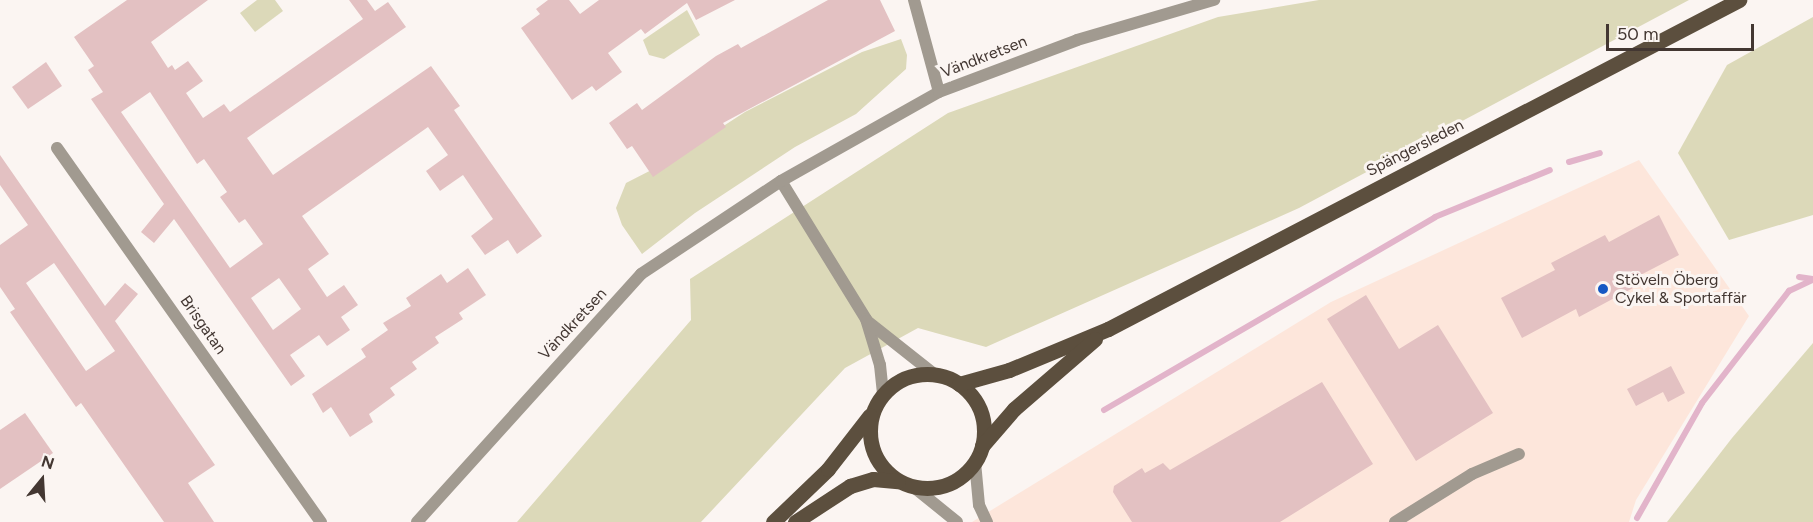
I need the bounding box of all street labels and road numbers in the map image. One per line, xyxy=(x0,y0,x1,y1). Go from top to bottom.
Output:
street label: Vändkretsen xyxy=(938,32,1030,82)
street label: Spängersleden xyxy=(1363,115,1467,181)
street label: Vändkretsen xyxy=(535,284,611,364)
street label: Brisgatan xyxy=(176,292,230,358)

